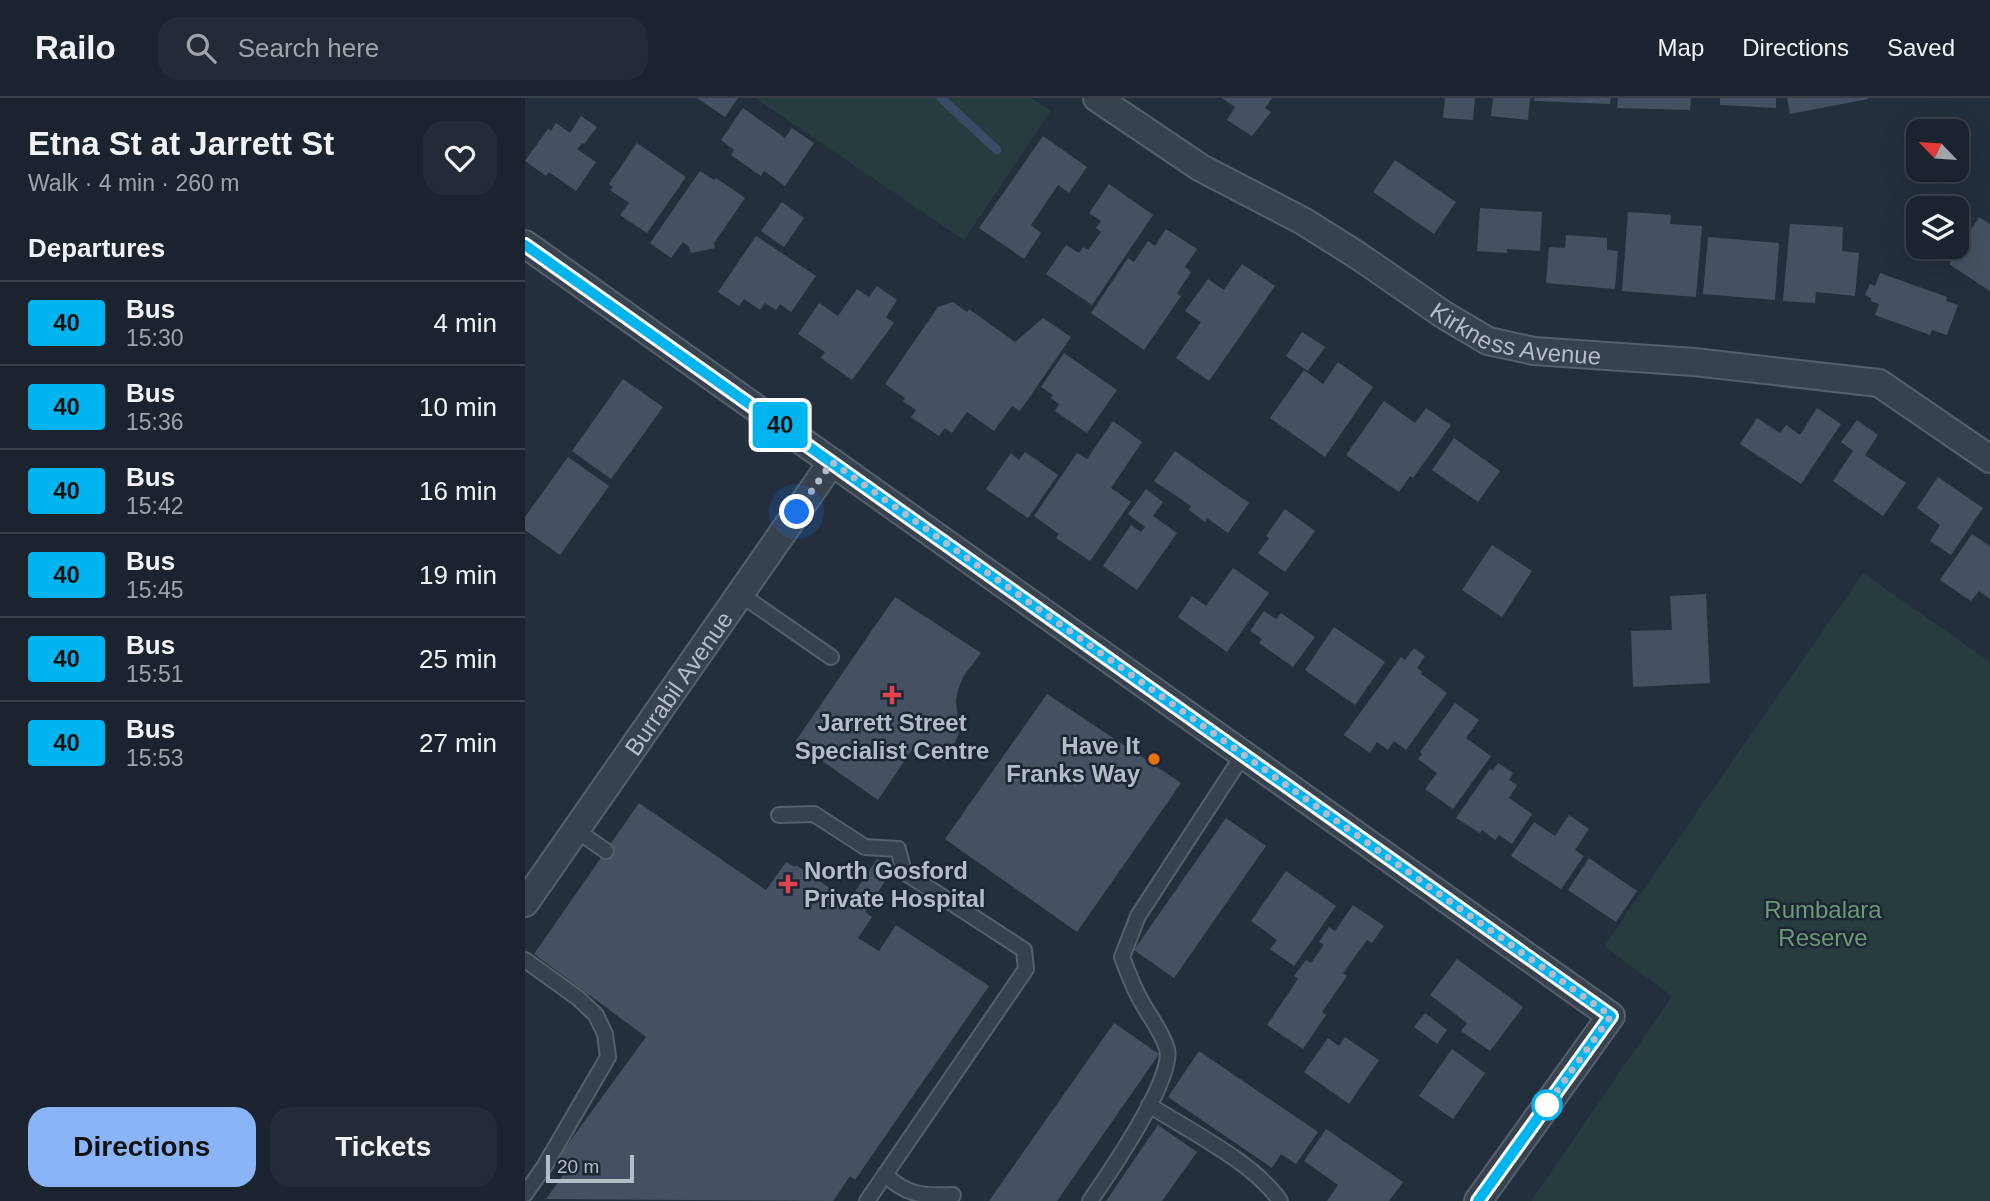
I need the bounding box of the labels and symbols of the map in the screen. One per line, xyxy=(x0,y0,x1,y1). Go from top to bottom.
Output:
north arrow xyxy=(1906,119,1969,182)
street label: Kirkness Avenue xyxy=(1426,296,1602,369)
line badge: 40 xyxy=(749,402,811,448)
your location xyxy=(779,494,814,529)
street label: Burrabil Avenue xyxy=(619,606,738,760)
marker: Jarrett Street Specialist Centre xyxy=(882,685,902,705)
place label: Jarrett Street Specialist Centre xyxy=(795,709,989,764)
place label: Have It Franks Way xyxy=(1006,732,1141,787)
marker: Have It Franks Way xyxy=(1146,751,1162,767)
place label: North Gosford Private Hospital xyxy=(804,857,985,912)
marker: North Gosford Private Hospital xyxy=(778,874,798,894)
park label: Rumbalara Reserve xyxy=(1764,896,1882,951)
unlabelled marker xyxy=(1532,1090,1562,1120)
scale bar xyxy=(546,1152,633,1184)

